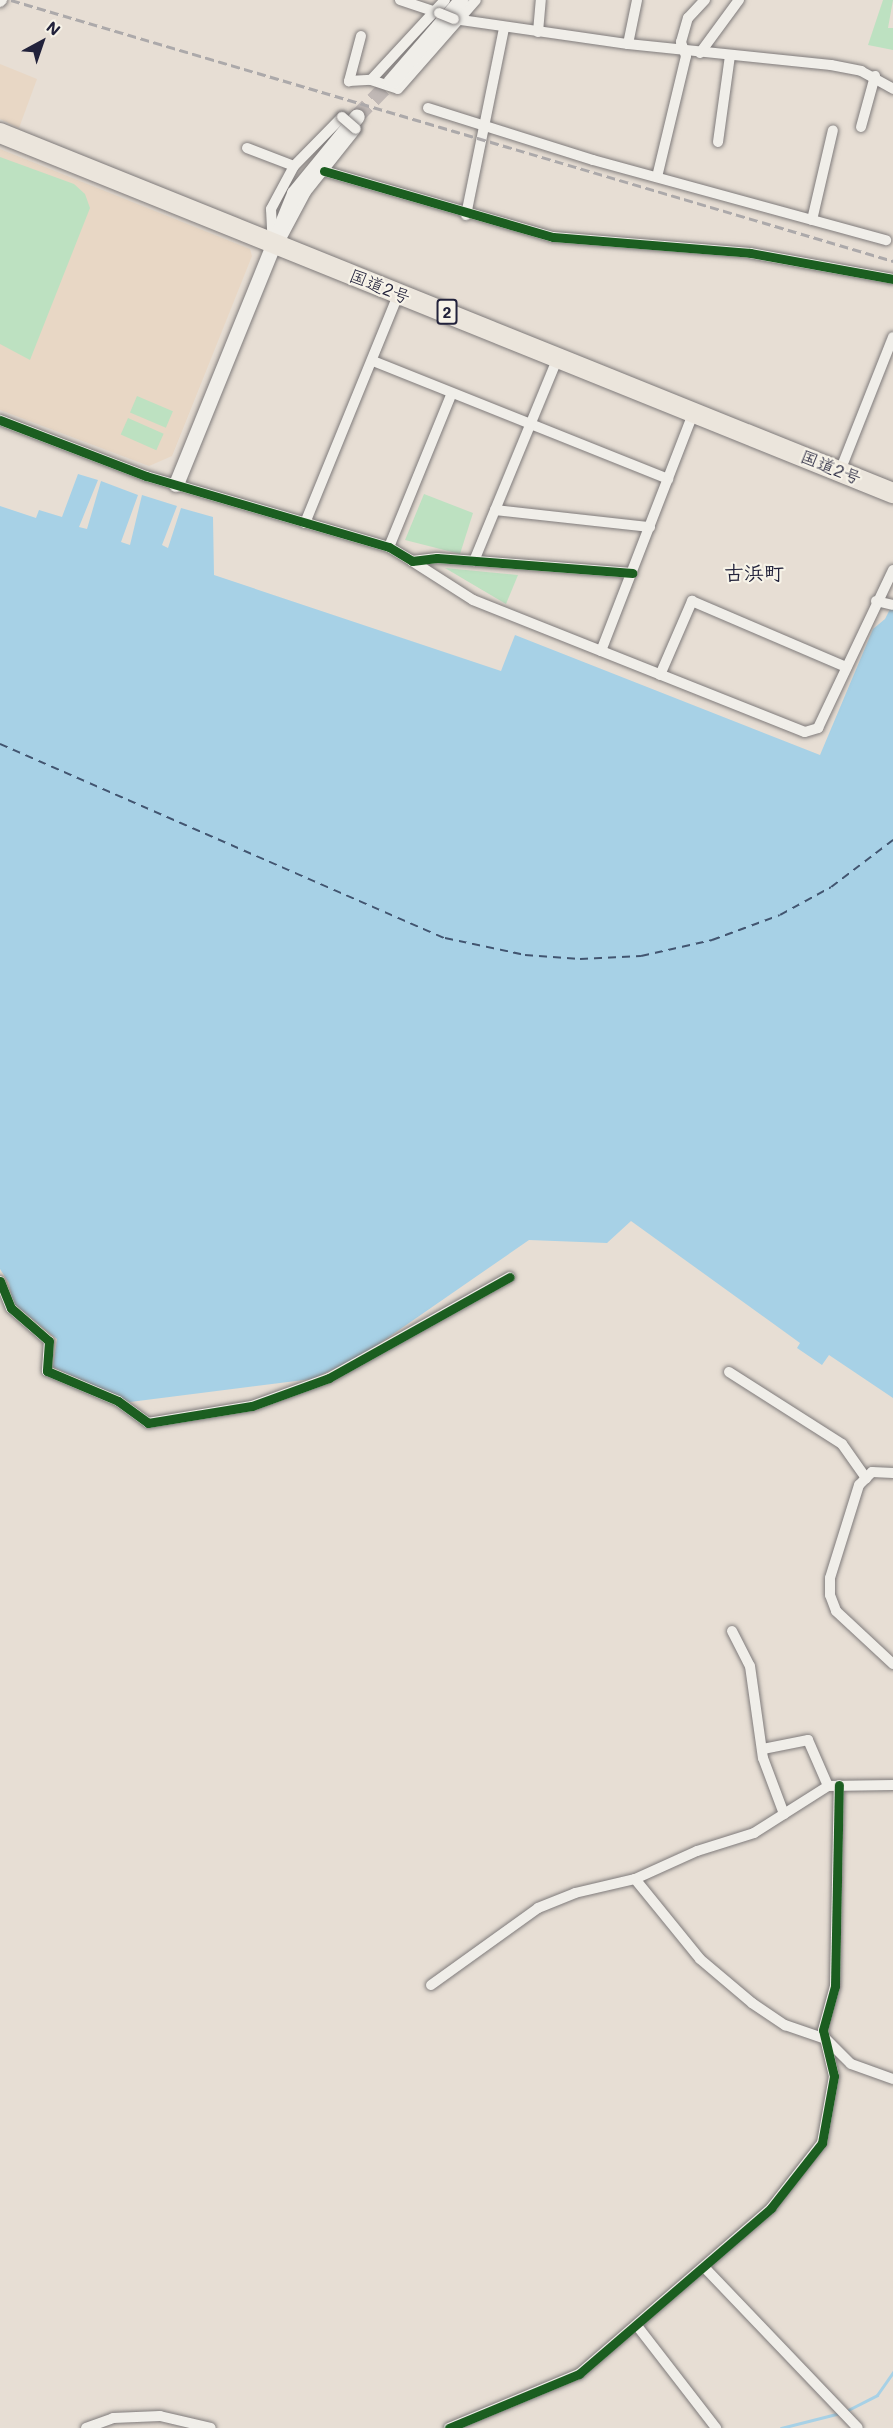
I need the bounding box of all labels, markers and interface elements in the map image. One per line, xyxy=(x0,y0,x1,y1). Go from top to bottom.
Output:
north arrow xyxy=(12,12,72,72)
text: N xyxy=(42,16,65,40)
street label: 国道2号 xyxy=(346,264,414,308)
road number: 2 xyxy=(436,299,458,325)
street label: 国道2号 xyxy=(797,445,865,489)
district label: 古浜町 xyxy=(724,560,784,584)

